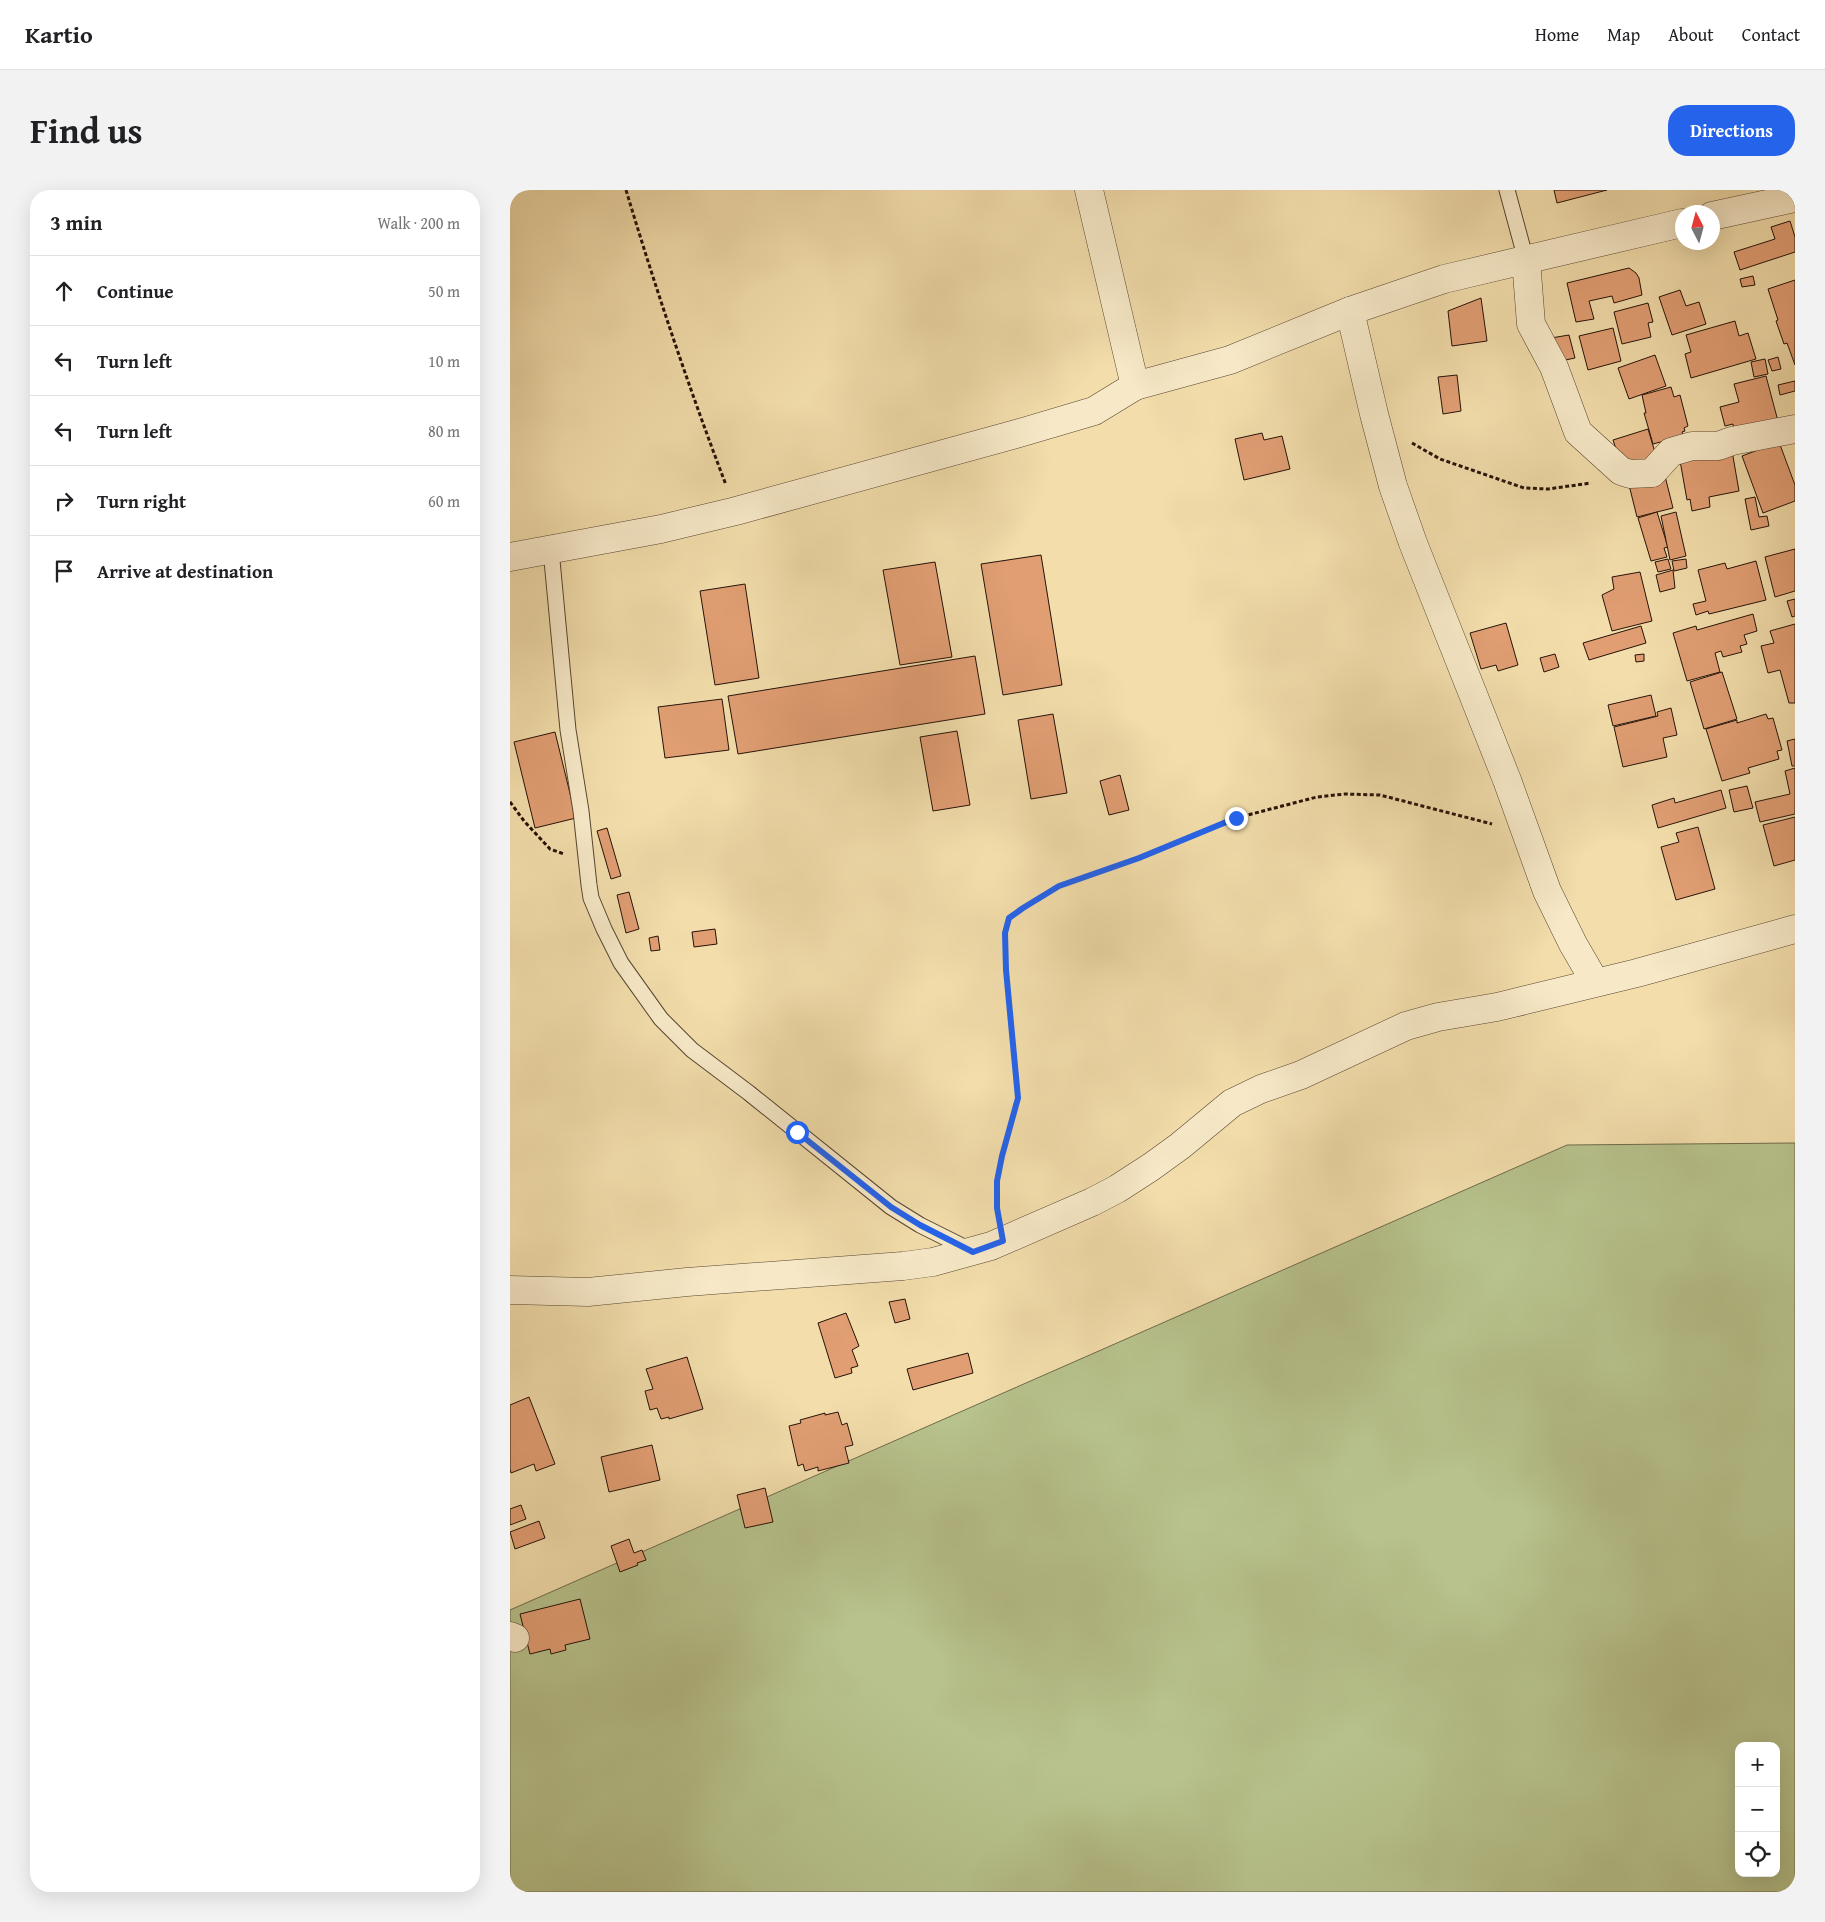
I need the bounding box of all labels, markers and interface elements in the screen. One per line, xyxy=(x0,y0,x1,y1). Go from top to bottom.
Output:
text: Kartio xyxy=(25,17,93,52)
text: Home xyxy=(1535,21,1579,48)
text: Map xyxy=(1607,21,1640,48)
text: About xyxy=(1668,21,1714,48)
text: Contact xyxy=(1742,21,1800,48)
text: Find us xyxy=(30,105,143,156)
button: Directions xyxy=(1668,105,1795,156)
north arrow xyxy=(1675,205,1720,250)
text: 3 min xyxy=(50,207,102,238)
text: Walk · 200 m xyxy=(377,211,460,235)
icon: ahead xyxy=(50,277,78,305)
text: Continue xyxy=(97,277,174,305)
text: 50 m xyxy=(428,279,460,303)
icon: left xyxy=(50,347,78,375)
text: Turn left xyxy=(97,347,172,375)
text: 10 m xyxy=(428,349,460,373)
icon: left xyxy=(50,417,78,445)
text: Turn left xyxy=(97,417,172,445)
text: 80 m xyxy=(428,419,460,443)
icon: right xyxy=(50,487,78,515)
text: Turn right xyxy=(97,487,186,515)
text: 60 m xyxy=(428,489,460,513)
icon: arrive xyxy=(50,557,78,585)
text: Arrive at destination xyxy=(97,557,273,585)
route end xyxy=(1225,807,1248,830)
route start xyxy=(786,1121,809,1144)
map controls xyxy=(1735,1742,1780,1877)
button: + xyxy=(1735,1742,1780,1787)
button: − xyxy=(1735,1787,1780,1832)
button: locate xyxy=(1735,1832,1780,1877)

